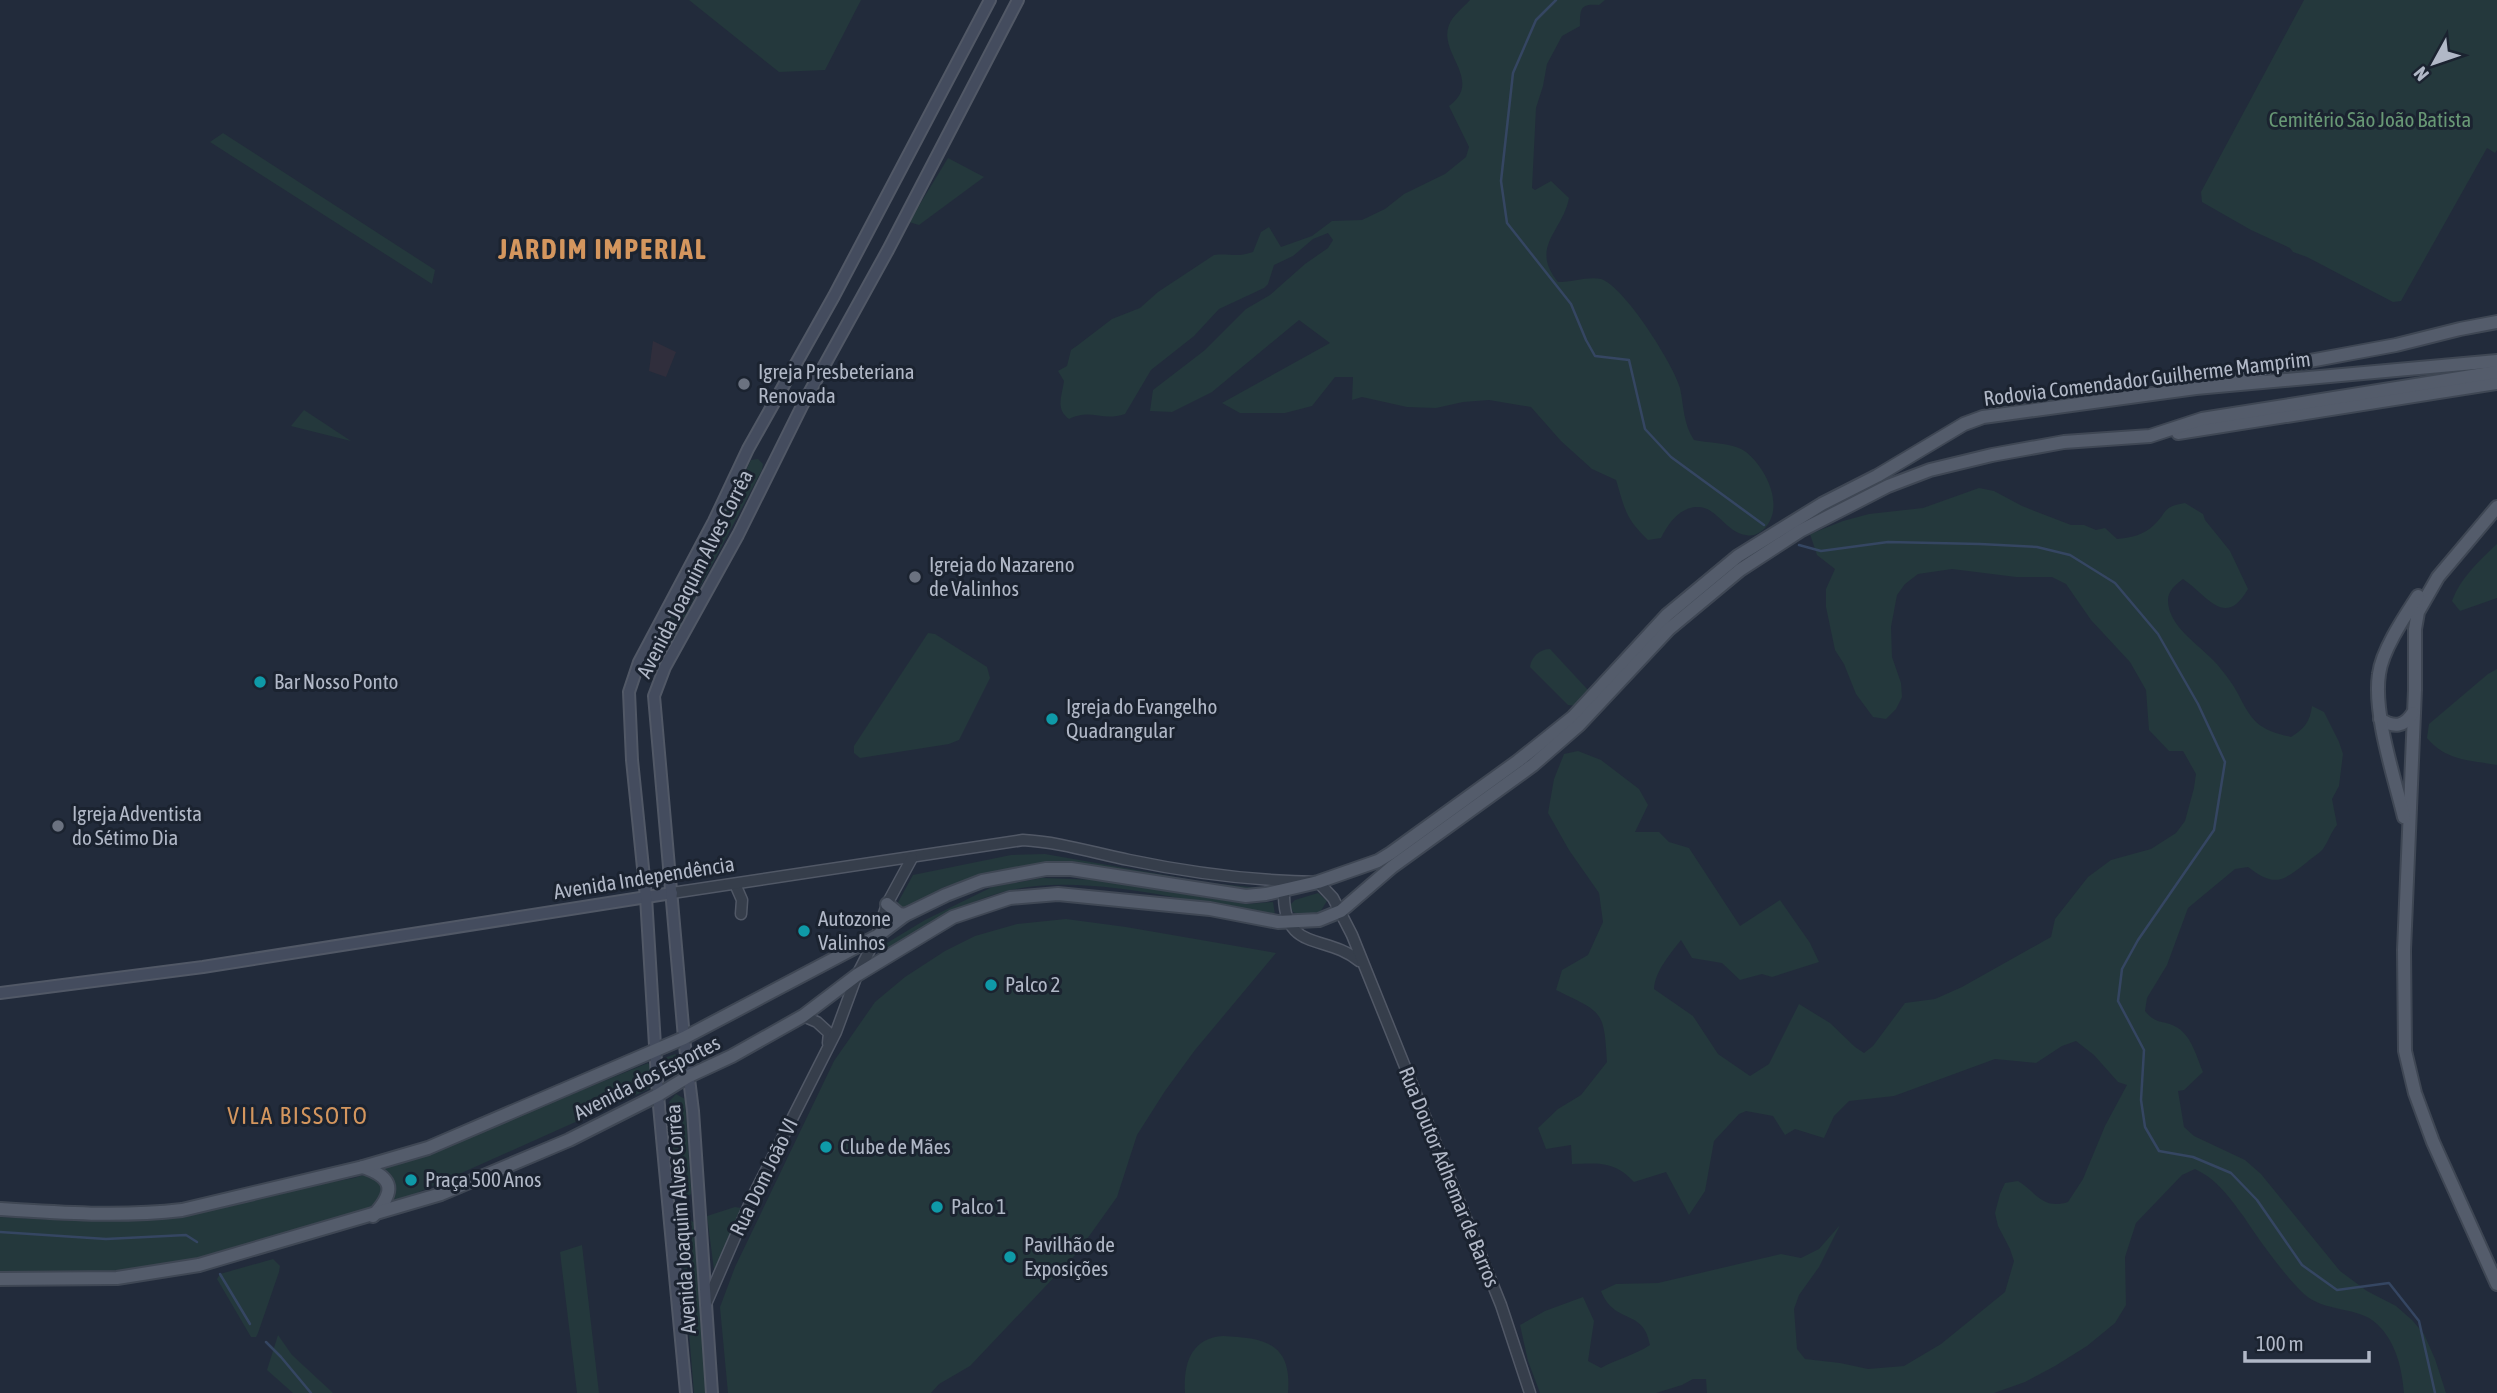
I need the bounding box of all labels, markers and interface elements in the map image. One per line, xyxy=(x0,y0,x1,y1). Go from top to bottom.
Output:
north arrow xyxy=(2399,28,2469,98)
text: N xyxy=(2409,63,2433,85)
park label: Cemitério São João Batista xyxy=(2269,107,2471,131)
district label: JARDIM IMPERIAL xyxy=(497,233,708,265)
street label: Rodovia Comendador Guilherme Mamprim xyxy=(1982,346,2312,410)
place label: Igreja Presbeteriana Renovada xyxy=(758,359,915,407)
marker: Igreja Presbeteriana Renovada xyxy=(736,376,752,392)
street label: Avenida Joaquim Alves Corrêa xyxy=(631,466,757,681)
place label: Igreja do Nazareno de Valinhos xyxy=(929,552,1075,600)
marker: Igreja do Nazareno de Valinhos xyxy=(907,569,923,585)
place label: Bar Nosso Ponto xyxy=(274,669,398,693)
marker: Bar Nosso Ponto xyxy=(252,674,268,690)
place label: Igreja do Evangelho Quadrangular xyxy=(1066,694,1217,742)
marker: Igreja do Evangelho Quadrangular xyxy=(1044,711,1060,727)
place label: Igreja Adventista do Sétimo Dia xyxy=(72,801,202,849)
marker: Igreja Adventista do Sétimo Dia xyxy=(50,818,66,834)
street label: Avenida Independência xyxy=(552,851,736,903)
place label: Autozone Valinhos xyxy=(818,906,891,954)
marker: Autozone Valinhos xyxy=(796,923,812,939)
place label: Palco 2 xyxy=(1005,972,1060,996)
marker: Palco 2 xyxy=(983,977,999,993)
street label: Avenida dos Esportes xyxy=(569,1030,724,1124)
street label: Rua Doutor Adhemar de Barros xyxy=(1395,1063,1505,1290)
district label: VILA BISSOTO xyxy=(227,1102,369,1129)
street label: Avenida Joaquim Alves Corrêa xyxy=(660,1103,700,1335)
street label: Rua Dom João VI xyxy=(724,1114,802,1239)
place label: Clube de Mães xyxy=(840,1134,951,1158)
marker: Clube de Mães xyxy=(818,1139,834,1155)
place label: Praça 500 Anos xyxy=(425,1167,542,1191)
marker: Praça 500 Anos xyxy=(403,1172,419,1188)
place label: Palco 1 xyxy=(951,1194,1006,1218)
marker: Palco 1 xyxy=(929,1199,945,1215)
place label: Pavilhão de Exposições xyxy=(1024,1232,1115,1280)
marker: Pavilhão de Exposições xyxy=(1002,1249,1018,1265)
scale bar xyxy=(2245,1320,2369,1364)
text: 100 m xyxy=(2256,1331,2304,1355)

